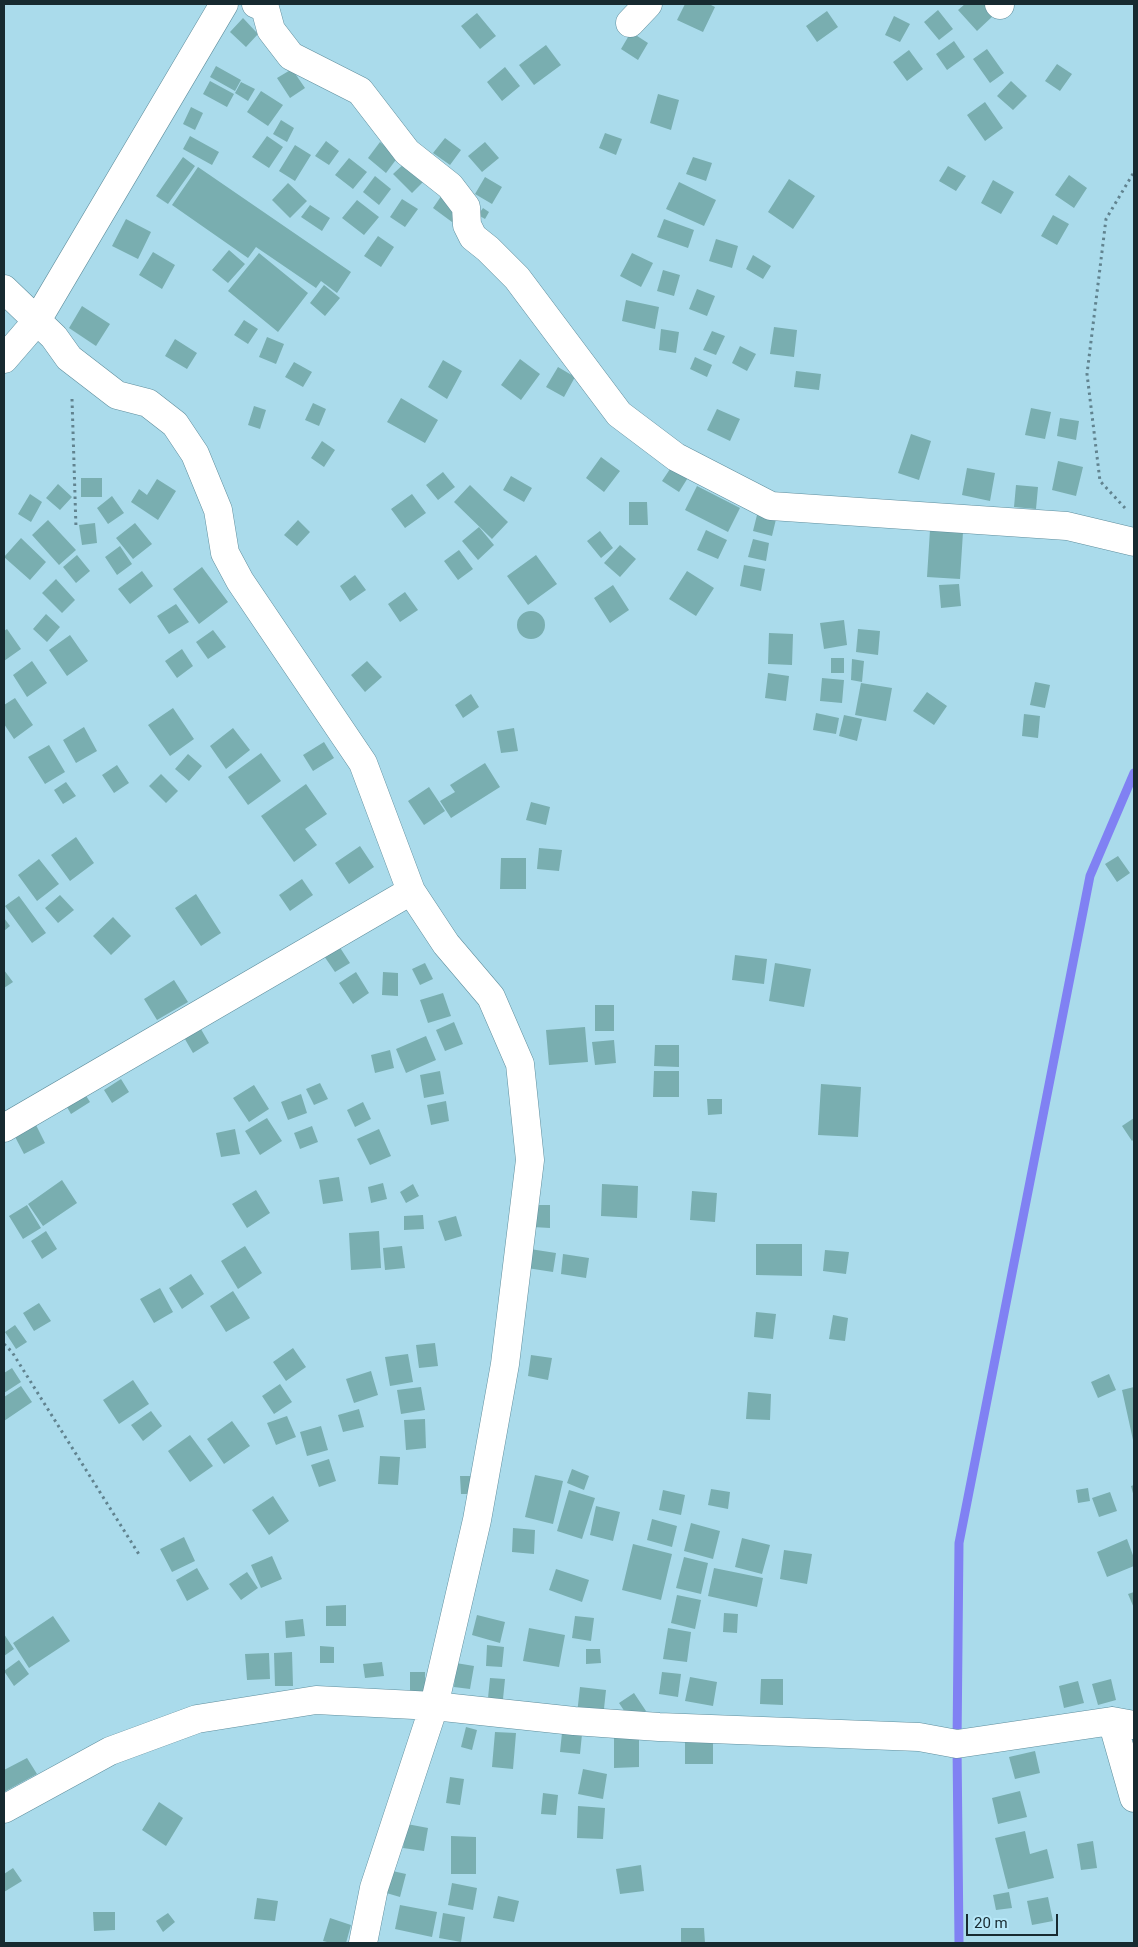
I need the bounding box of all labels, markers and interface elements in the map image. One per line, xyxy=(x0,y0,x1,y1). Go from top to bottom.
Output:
scale bar xyxy=(968,1904,1060,1936)
text: 20 m xyxy=(974,1914,1008,1932)

